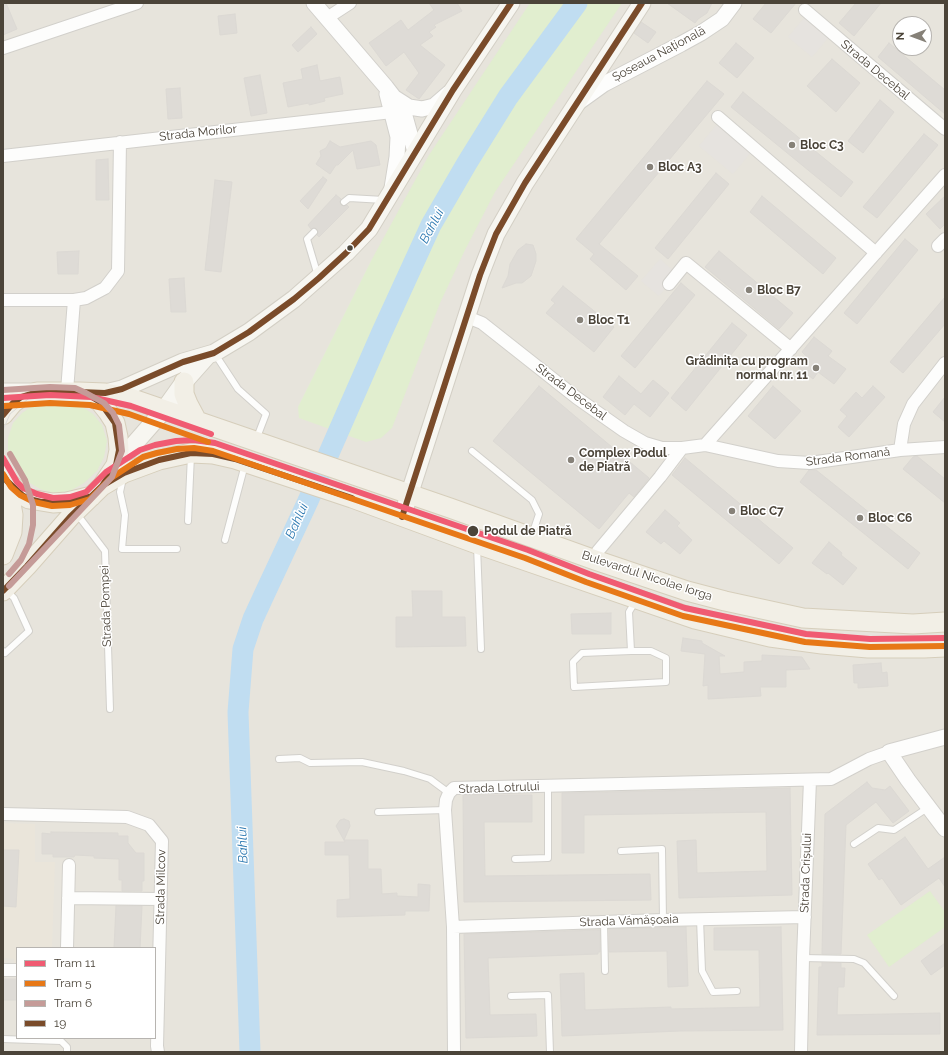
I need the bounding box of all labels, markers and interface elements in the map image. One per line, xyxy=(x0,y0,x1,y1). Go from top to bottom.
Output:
north arrow xyxy=(892,16,932,56)
street label: Șoseaua Națională xyxy=(610,23,708,85)
text: N xyxy=(894,32,907,41)
street label: Strada Decebal xyxy=(838,37,912,103)
street label: Strada Morilor xyxy=(158,122,238,144)
place label: Bloc C3 xyxy=(800,138,844,152)
marker: Bloc C3 xyxy=(787,140,797,150)
place label: Bloc A3 xyxy=(658,160,702,174)
marker: Bloc A3 xyxy=(645,162,655,172)
water label: Bahlui xyxy=(416,206,448,246)
unlabelled marker xyxy=(345,243,355,253)
place label: Bloc B7 xyxy=(757,283,801,297)
marker: Bloc B7 xyxy=(744,285,754,295)
place label: Bloc T1 xyxy=(588,313,630,327)
marker: Bloc T1 xyxy=(575,315,585,325)
place label: Grădinița cu program normal nr. 11 xyxy=(686,354,808,382)
street label: Strada Decebal xyxy=(533,361,609,423)
marker: Grădinița cu program normal nr. 11 xyxy=(811,363,821,373)
street label: Strada Romană xyxy=(805,445,891,469)
place label: Complex Podul de Piatră xyxy=(579,446,667,474)
marker: Complex Podul de Piatră xyxy=(566,455,576,465)
water label: Bahlui xyxy=(282,501,312,541)
place label: Bloc C7 xyxy=(740,504,784,518)
marker: Bloc C7 xyxy=(727,506,737,516)
place label: Bloc C6 xyxy=(868,511,912,525)
marker: Bloc C6 xyxy=(855,513,865,523)
marker: Podul de Piatră xyxy=(466,524,480,538)
place label: Podul de Piatră xyxy=(484,524,572,538)
street label: Bulevardul Nicolae Iorga xyxy=(580,548,714,604)
street label: Strada Pompei xyxy=(97,565,115,647)
street label: Strada Lotrului xyxy=(458,779,540,797)
water label: Bahlui xyxy=(235,826,251,864)
street label: Strada Crișului xyxy=(797,833,815,913)
street label: Strada Milcov xyxy=(153,849,169,925)
street label: Strada Vămășoaia xyxy=(579,912,679,930)
legend xyxy=(16,947,156,1039)
text: Tram 11 xyxy=(54,956,95,970)
text: Tram 5 xyxy=(54,976,92,990)
text: Tram 6 xyxy=(54,996,92,1010)
text: 19 xyxy=(54,1016,66,1030)

